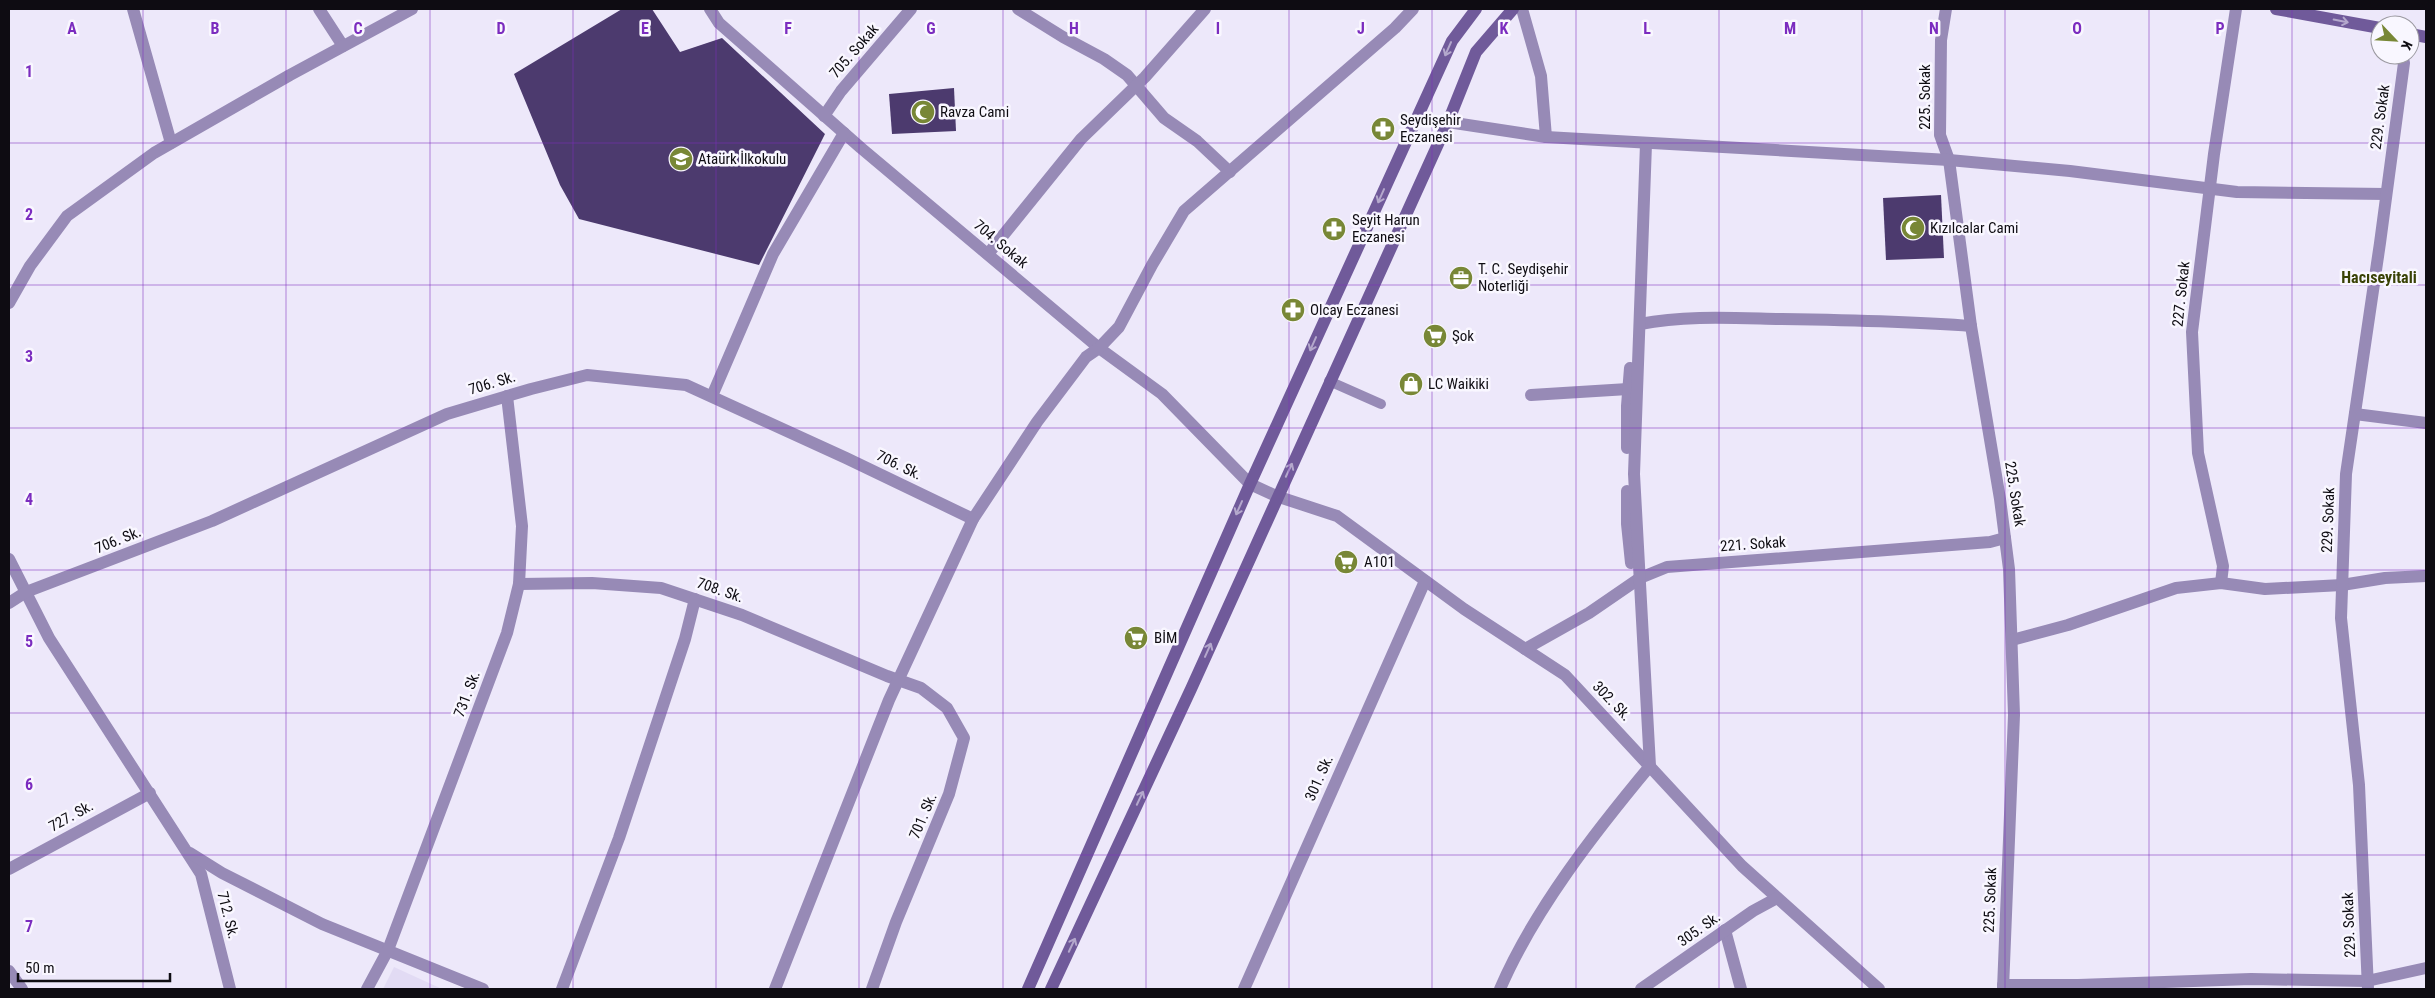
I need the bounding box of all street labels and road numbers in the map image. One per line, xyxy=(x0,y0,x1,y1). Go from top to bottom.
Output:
street label: 705. Sokak xyxy=(826,20,882,82)
street label: 225. Sokak xyxy=(1916,64,1934,130)
street label: 229. Sokak xyxy=(2367,83,2394,151)
street label: 704. Sokak xyxy=(970,216,1032,272)
street label: 227. Sokak xyxy=(2169,260,2193,328)
street label: 706. Sk. xyxy=(466,367,518,399)
street label: 706. Sk. xyxy=(873,446,925,484)
street label: 225. Sokak xyxy=(2001,460,2029,528)
street label: 229. Sokak xyxy=(2318,487,2338,553)
street label: 706. Sk. xyxy=(92,523,144,557)
street label: 221. Sokak xyxy=(1720,533,1787,555)
street label: 708. Sk. xyxy=(694,574,746,606)
street label: 731. Sk. xyxy=(450,668,484,720)
street label: 302. Sk. xyxy=(1589,677,1635,725)
street label: 301. Sk. xyxy=(1301,752,1337,804)
street label: 701. Sk. xyxy=(905,790,941,842)
street label: 727. Sk. xyxy=(46,796,96,836)
street label: 225. Sokak xyxy=(1980,867,2000,933)
street label: 712. Sk. xyxy=(213,889,243,941)
street label: 229. Sokak xyxy=(2339,892,2359,958)
street label: 305. Sk. xyxy=(1674,908,1724,950)

